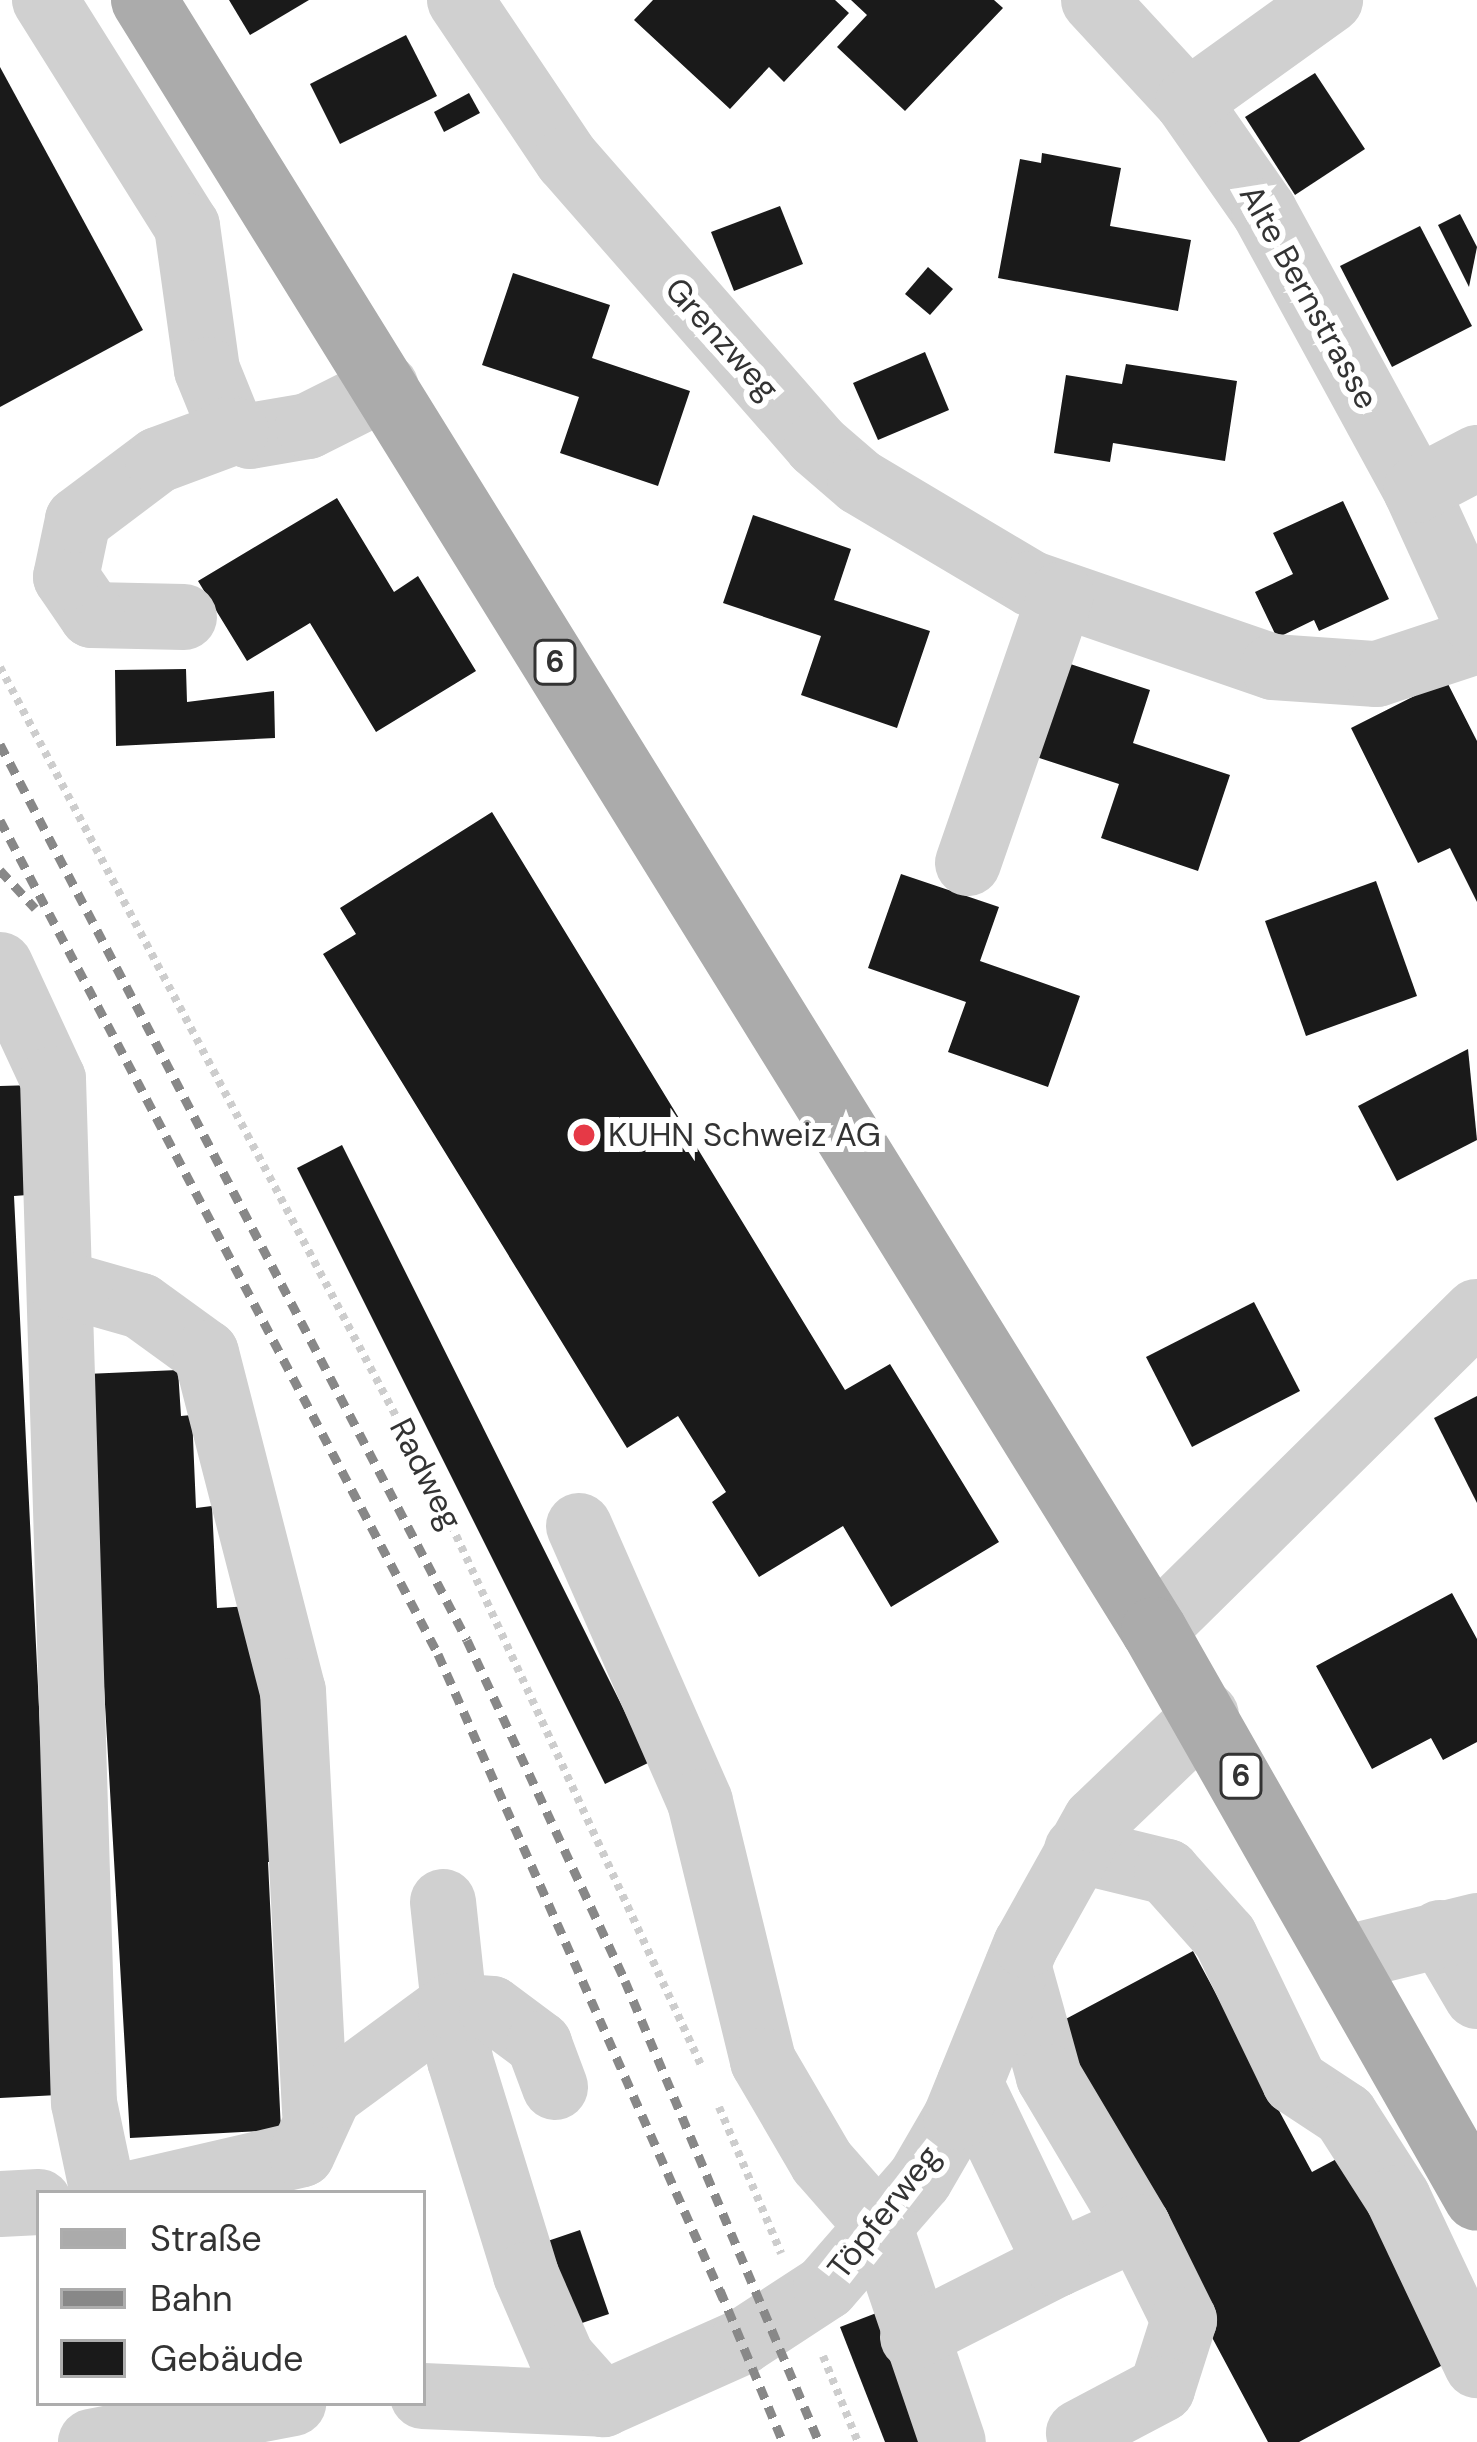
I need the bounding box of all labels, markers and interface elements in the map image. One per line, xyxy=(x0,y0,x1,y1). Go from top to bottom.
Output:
street label: Alte Bernstrasse xyxy=(1231,178,1387,416)
street label: Grenzweg xyxy=(657,270,787,408)
road number: 6 xyxy=(531,638,579,686)
place label: KUHN Schweiz AG xyxy=(608,1115,881,1155)
marker: KUHN Schweiz AG xyxy=(571,1122,597,1148)
street label: Radweg xyxy=(381,1412,471,1536)
road number: 6 xyxy=(1217,1752,1265,1800)
street label: Töpferweg xyxy=(819,2137,949,2287)
legend xyxy=(36,2190,426,2406)
text: Straße xyxy=(150,2215,262,2262)
text: Bahn xyxy=(150,2275,233,2322)
text: Gebäude xyxy=(150,2335,304,2382)

